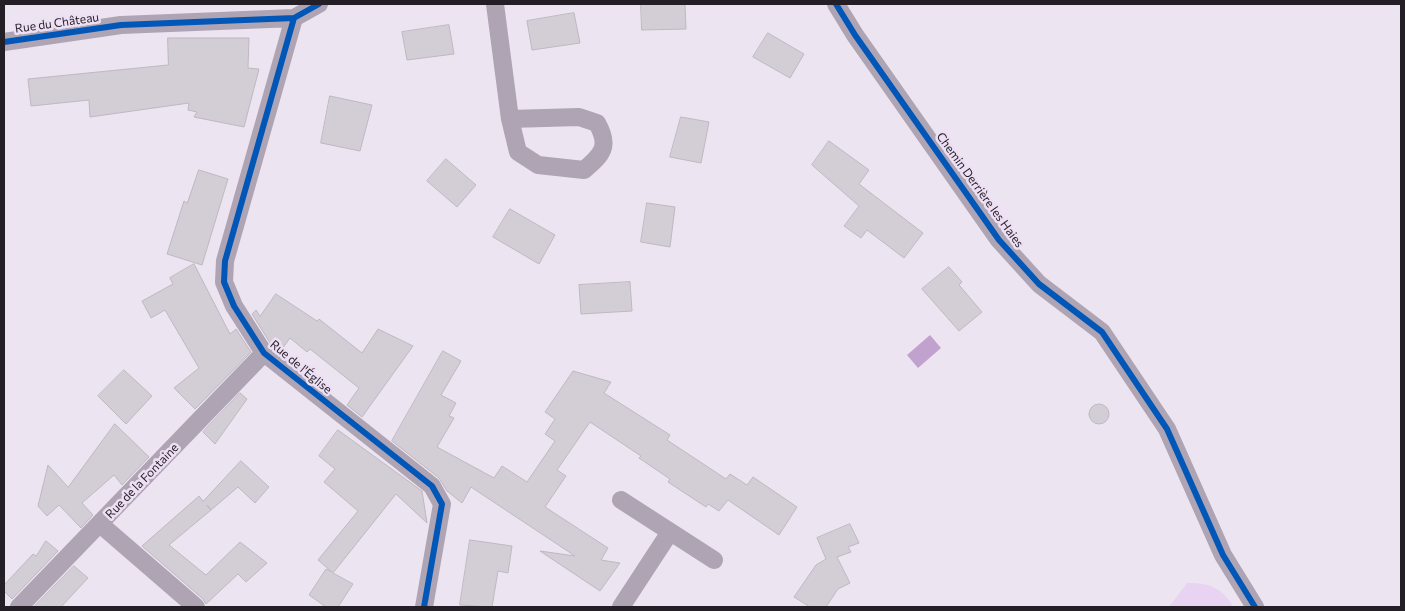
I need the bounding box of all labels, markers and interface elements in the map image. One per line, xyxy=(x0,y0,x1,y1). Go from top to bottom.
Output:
street label: Rue du Château xyxy=(14,10,100,36)
street label: Chemin Derrière les Haies xyxy=(933,130,1027,250)
street label: Rue de l'Église xyxy=(267,337,335,397)
street label: Rue de la Fontaine xyxy=(103,441,181,521)

